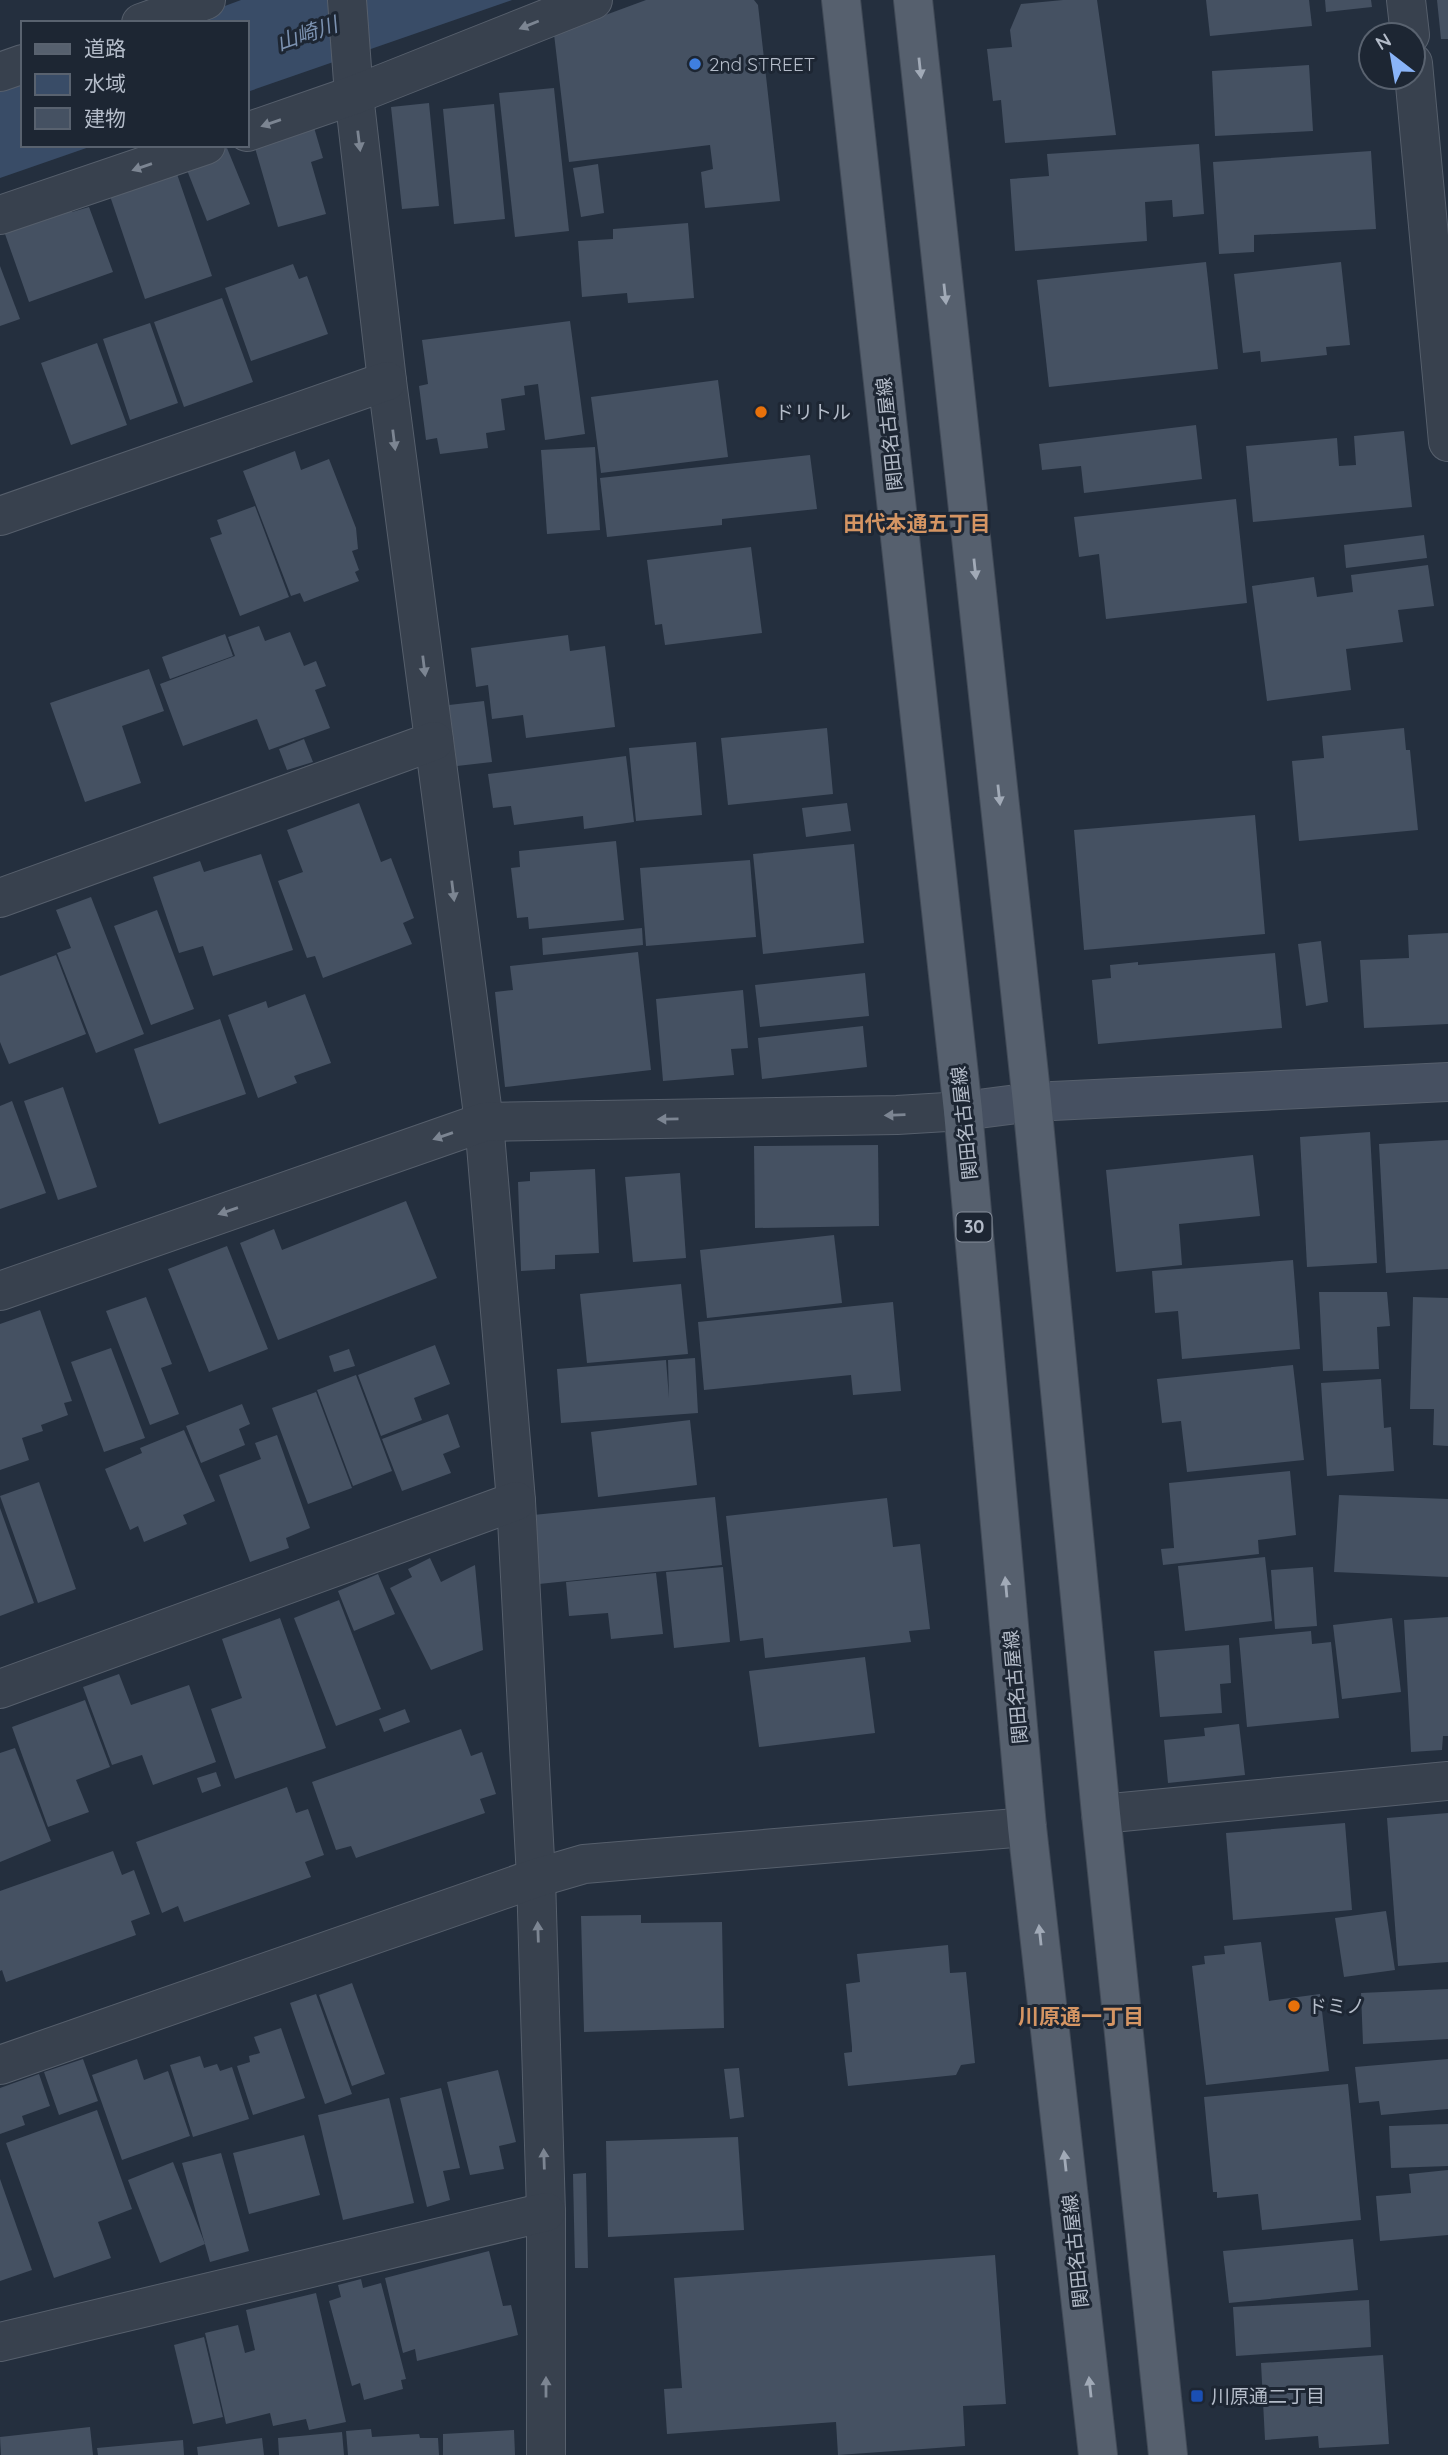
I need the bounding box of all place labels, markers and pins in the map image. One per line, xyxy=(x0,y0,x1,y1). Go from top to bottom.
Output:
place label: 2nd STREET xyxy=(709,52,815,76)
marker: 2nd STREET xyxy=(687,56,703,72)
place label: ドリトル xyxy=(775,400,851,424)
marker: ドリトル xyxy=(753,404,769,420)
place label: ドミノ xyxy=(1308,1994,1365,2018)
marker: ドミノ xyxy=(1286,1998,1302,2014)
place label: 川原通二丁目 xyxy=(1211,2384,1325,2408)
marker: 川原通二丁目 xyxy=(1189,2388,1205,2404)

